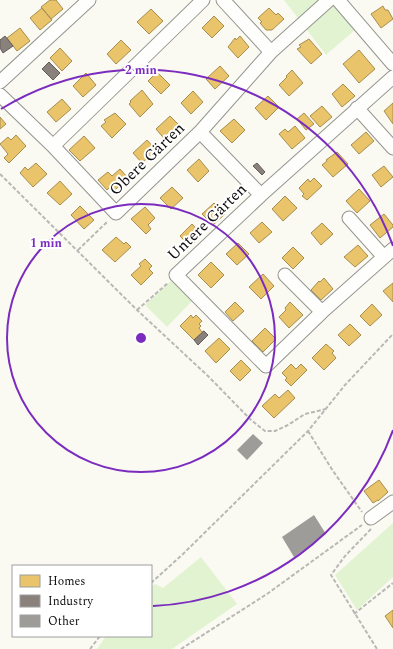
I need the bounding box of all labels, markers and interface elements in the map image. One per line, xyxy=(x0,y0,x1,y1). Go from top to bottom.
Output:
text: 2 min xyxy=(125,61,158,80)
street label: Obere Gärten xyxy=(104,117,190,201)
street label: Untere Gärten xyxy=(162,178,252,266)
text: 1 min xyxy=(30,234,63,253)
centre of rings xyxy=(134,331,148,345)
legend xyxy=(12,565,152,637)
text: Homes xyxy=(48,572,86,591)
text: Industry xyxy=(48,592,94,611)
text: Other xyxy=(48,612,80,631)

